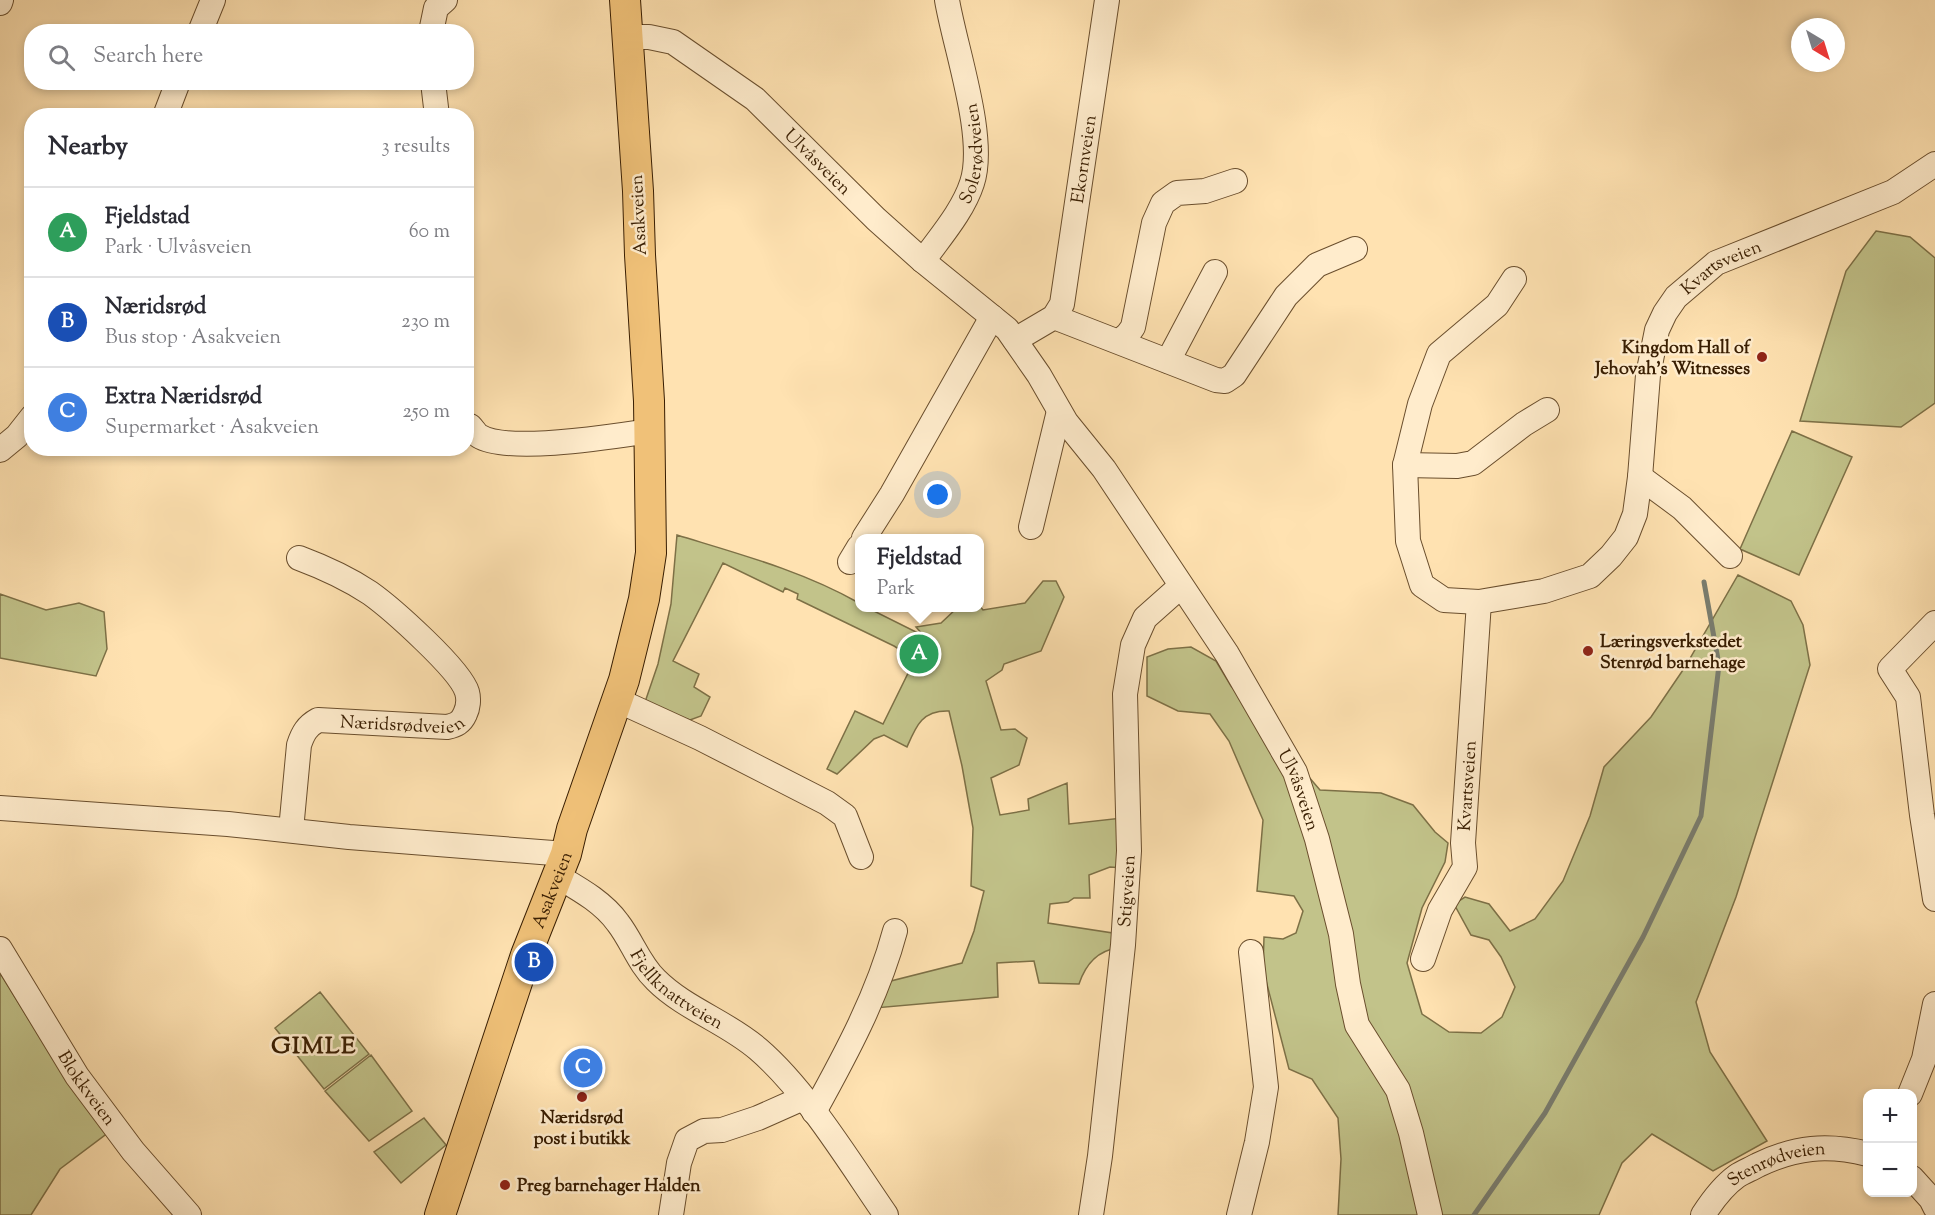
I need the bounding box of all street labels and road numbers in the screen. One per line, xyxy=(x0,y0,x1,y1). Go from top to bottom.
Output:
street label: Solerødveien xyxy=(954,101,991,209)
street label: Ekornveien xyxy=(1066,113,1105,205)
street label: Ulvåsveien xyxy=(777,123,856,202)
street label: Asakveien xyxy=(625,174,655,256)
street label: Kvartsveien xyxy=(1676,235,1766,302)
street label: Næridsrødveien xyxy=(339,710,471,742)
street label: Kvartsveien xyxy=(1453,739,1485,832)
street label: Ulvåsveien xyxy=(1270,745,1325,835)
street label: Asakveien xyxy=(527,848,581,933)
street label: Stigveien xyxy=(1113,854,1144,928)
street label: Fjellknattveien xyxy=(622,945,728,1037)
street label: Blokkveien xyxy=(50,1047,121,1132)
street label: Stenrødveien xyxy=(1722,1137,1826,1194)

